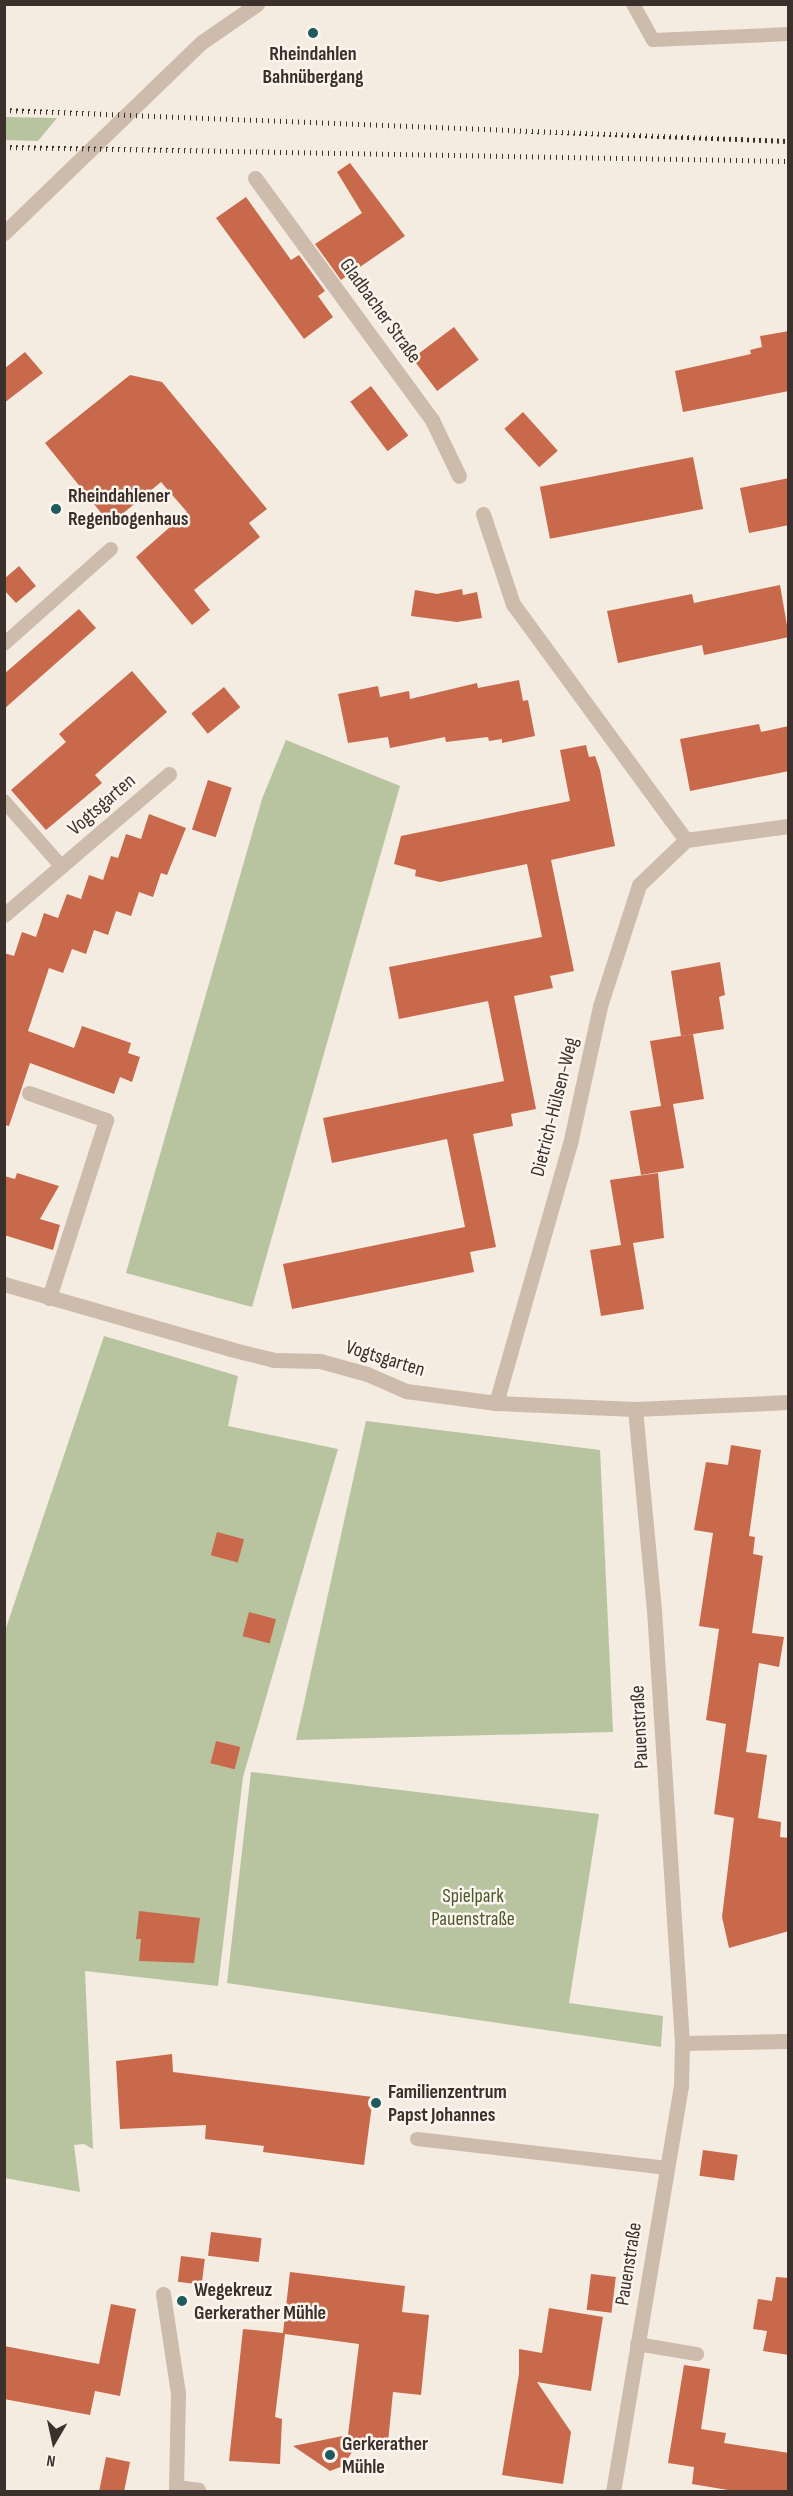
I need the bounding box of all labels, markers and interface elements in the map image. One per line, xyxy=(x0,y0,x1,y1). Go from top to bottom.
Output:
marker: Rheindahlen Bahnübergang xyxy=(306,26,320,40)
place label: Rheindahlen Bahnübergang xyxy=(262,42,364,89)
street label: Gladbacher Straße xyxy=(334,254,426,368)
place label: Rheindahlener Regenbogenhaus xyxy=(68,485,188,532)
marker: Rheindahlener Regenbogenhaus xyxy=(49,502,63,516)
street label: Vogtsgarten xyxy=(63,769,141,841)
street label: Dietrich-Hülsen-Weg xyxy=(526,1035,584,1179)
street label: Vogtsgarten xyxy=(343,1336,427,1382)
street label: Pauenstraße xyxy=(626,1685,654,1769)
park label: Spielpark Pauenstraße xyxy=(431,1885,515,1932)
place label: Familienzentrum Papst Johannes xyxy=(388,2080,507,2127)
marker: Familienzentrum Papst Johannes xyxy=(369,2096,383,2110)
street label: Pauenstraße xyxy=(611,2221,647,2307)
place label: Wegekreuz Gerkerather Mühle xyxy=(194,2278,326,2325)
marker: Wegekreuz Gerkerather Mühle xyxy=(175,2294,189,2308)
north arrow xyxy=(24,2412,84,2472)
place label: Gerkerather Mühle xyxy=(342,2432,428,2479)
marker: Gerkerather Mühle xyxy=(323,2448,337,2462)
text: N xyxy=(45,2450,57,2470)

